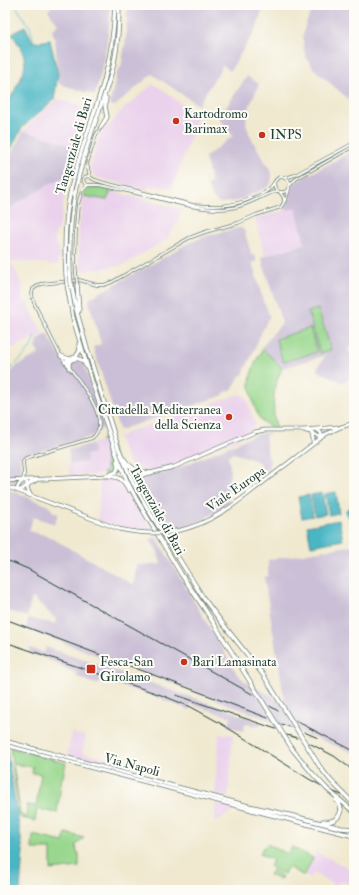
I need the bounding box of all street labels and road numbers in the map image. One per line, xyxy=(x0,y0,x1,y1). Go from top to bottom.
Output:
street label: Tangenziale di Bari xyxy=(53,95,96,196)
street label: Tangenziale di Bari xyxy=(126,462,189,558)
street label: Viale Europa xyxy=(203,462,270,516)
street label: Via Napoli xyxy=(102,750,162,781)

